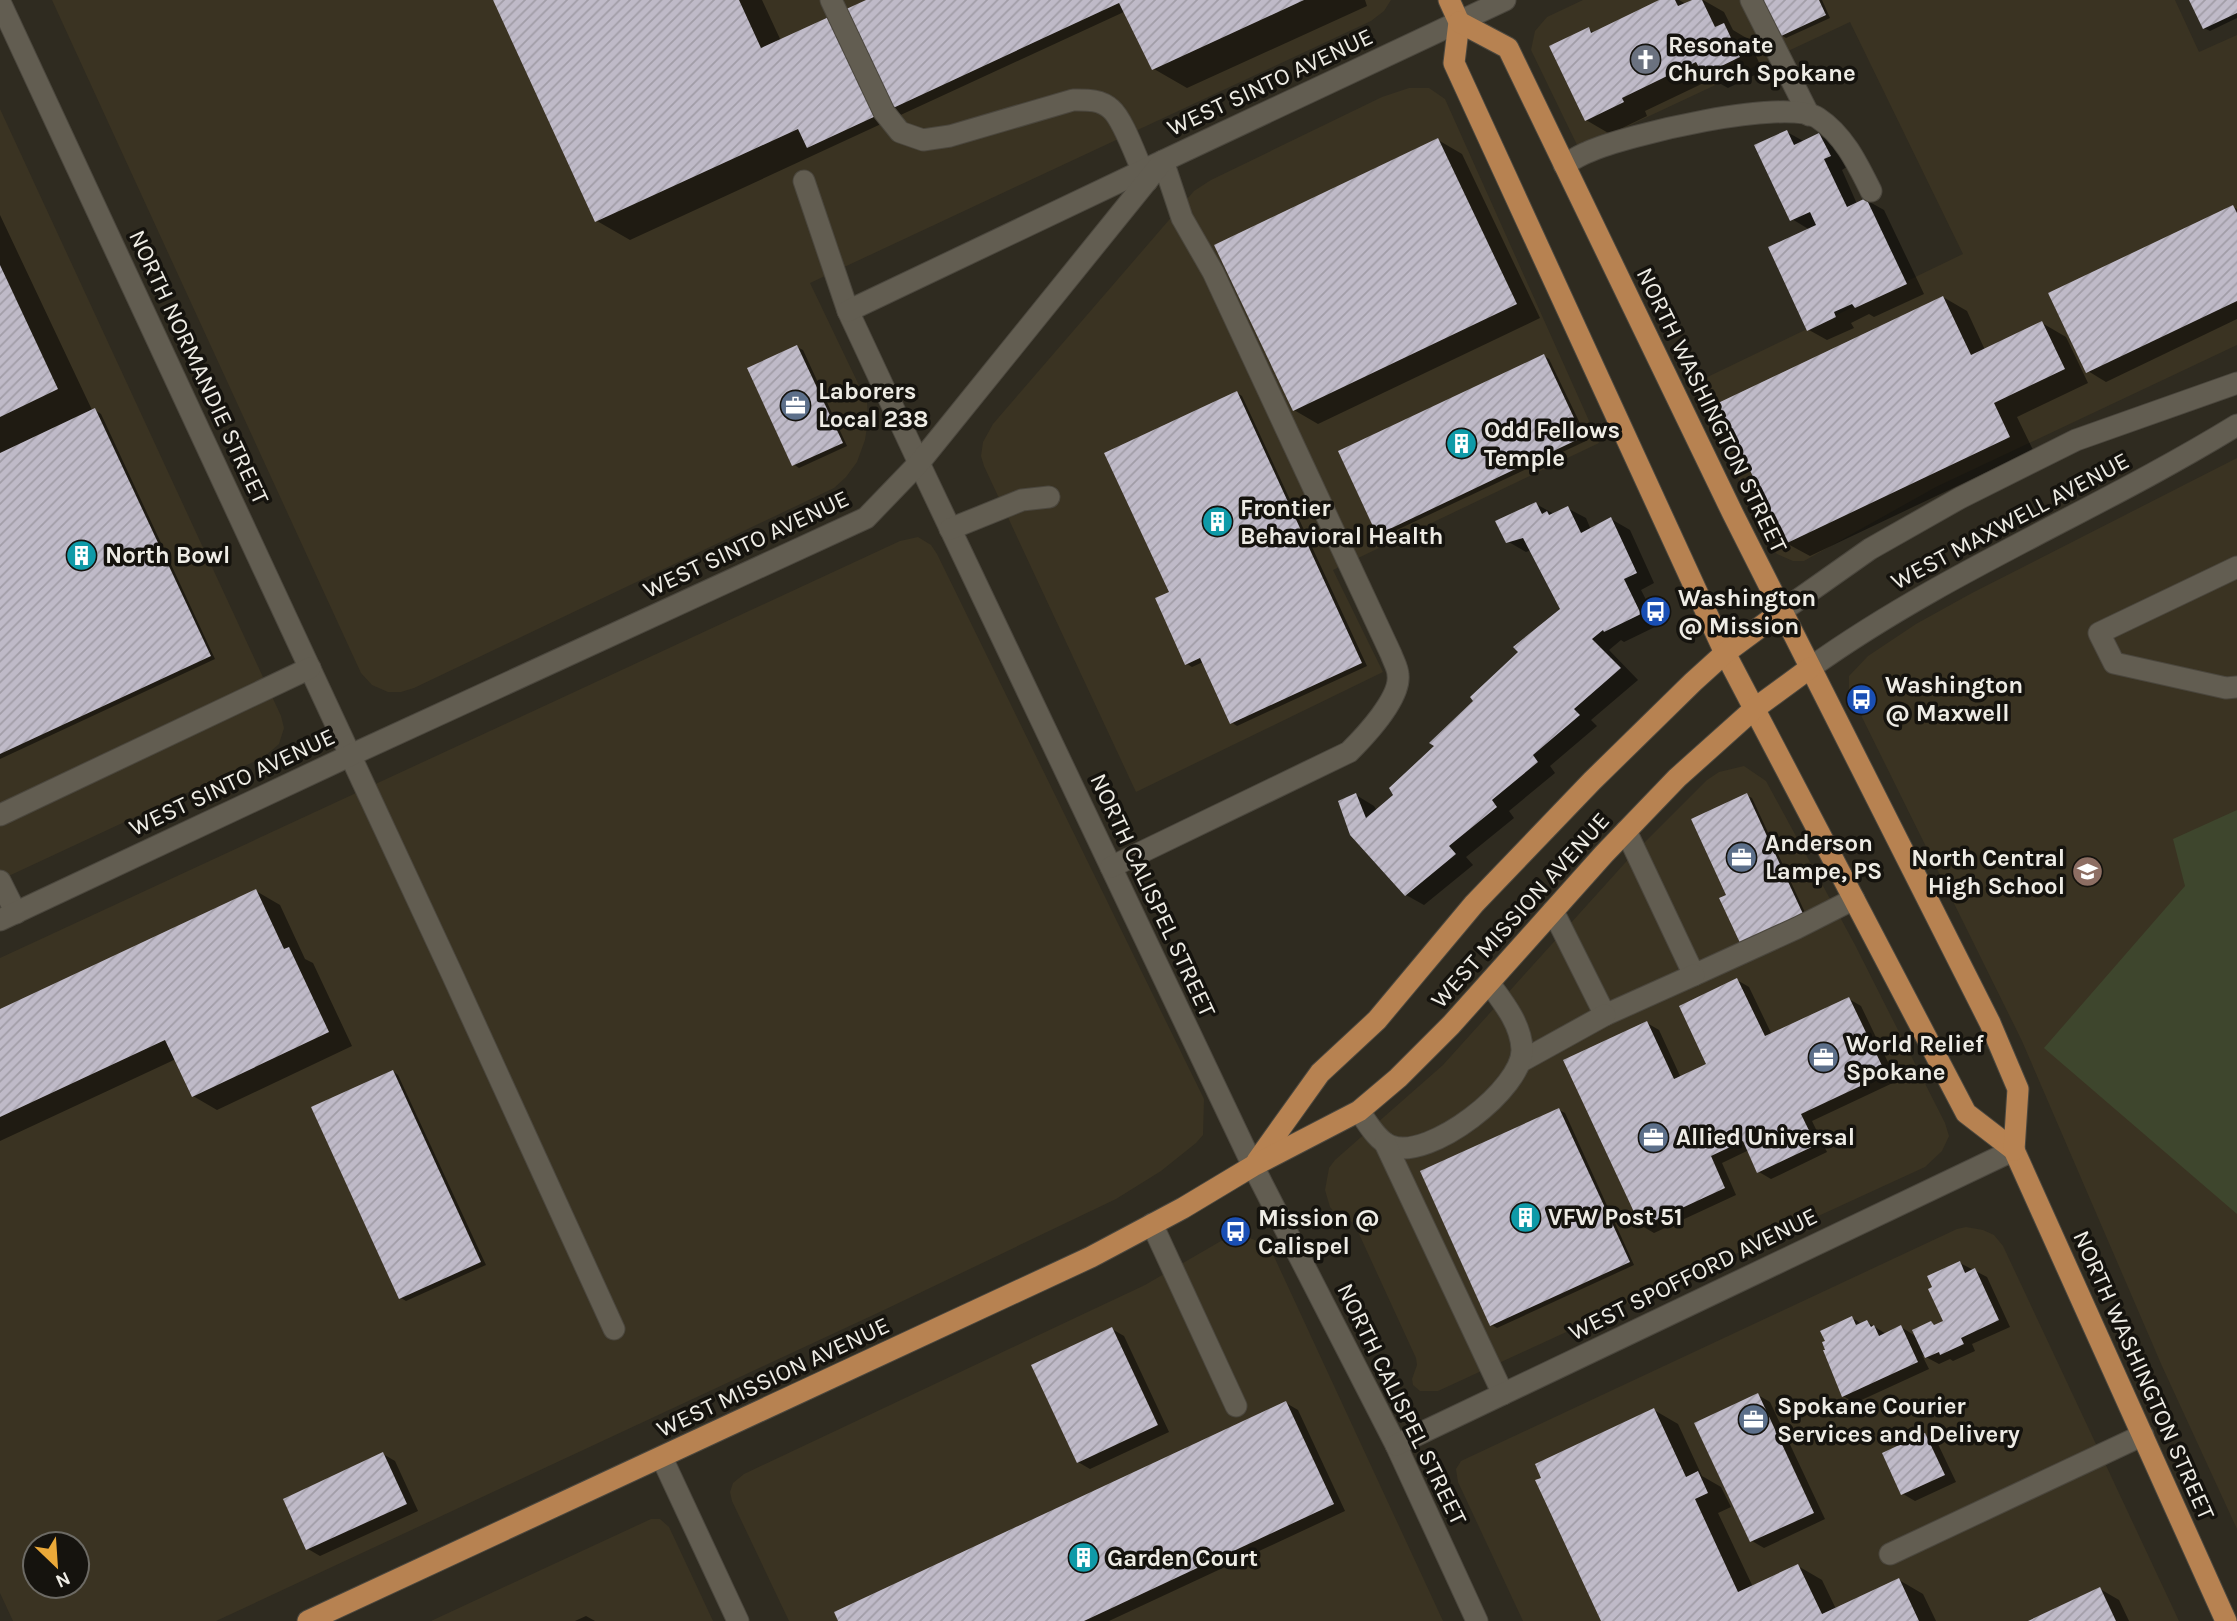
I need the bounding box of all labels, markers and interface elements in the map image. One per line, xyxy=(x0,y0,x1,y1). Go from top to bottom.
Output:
street label: WEST SINTO AVENUE xyxy=(1163,22,1377,142)
place label: Resonate Church Spokane xyxy=(1668,31,1856,87)
church icon: Resonate Church Spokane xyxy=(1628,42,1662,76)
street label: NORTH NORMANDIE STREET xyxy=(123,225,275,509)
street label: NORTH WASHINGTON STREET xyxy=(1631,263,1793,557)
place label: Laborers Local 238 xyxy=(818,377,929,433)
office icon: Laborers Local 238 xyxy=(778,388,812,422)
place label: Odd Fellows Temple xyxy=(1484,416,1620,472)
building icon: Odd Fellows Temple xyxy=(1444,427,1478,461)
street label: WEST MAXWELL AVENUE xyxy=(1886,446,2134,596)
street label: WEST SINTO AVENUE xyxy=(639,484,853,604)
place label: Frontier Behavioral Health xyxy=(1240,494,1443,550)
building icon: Frontier Behavioral Health xyxy=(1200,505,1234,539)
building icon: North Bowl xyxy=(65,538,99,572)
place label: North Bowl xyxy=(105,541,230,569)
place label: Washington @ Mission xyxy=(1678,584,1816,640)
bus stop icon: Washington @ Mission xyxy=(1638,595,1672,629)
place label: Washington @ Maxwell xyxy=(1885,671,2023,727)
bus stop icon: Washington @ Maxwell xyxy=(1845,682,1879,716)
street label: WEST SINTO AVENUE xyxy=(125,722,339,842)
street label: NORTH CALISPEL STREET xyxy=(1084,769,1222,1021)
street label: WEST MISSION AVENUE xyxy=(1425,807,1615,1013)
place label: Anderson Lampe, PS xyxy=(1765,829,1882,885)
office icon: Anderson Lampe, PS xyxy=(1725,840,1759,874)
place label: North Central High School xyxy=(1911,844,2065,900)
school or university icon: North Central High School xyxy=(2071,855,2105,889)
place label: World Relief Spokane xyxy=(1846,1030,1984,1086)
office icon: World Relief Spokane xyxy=(1806,1041,1840,1075)
office icon: Allied Universal xyxy=(1636,1120,1670,1154)
place label: Allied Universal xyxy=(1676,1123,1855,1151)
building icon: VFW Post 51 xyxy=(1508,1200,1542,1234)
street label: WEST SPOFFORD AVENUE xyxy=(1564,1202,1822,1346)
place label: VFW Post 51 xyxy=(1548,1203,1683,1231)
place label: Mission @ Calispel xyxy=(1258,1204,1379,1260)
bus stop icon: Mission @ Calispel xyxy=(1218,1215,1252,1249)
street label: NORTH WASHINGTON STREET xyxy=(2067,1226,2221,1524)
street label: NORTH CALISPEL STREET xyxy=(1331,1279,1473,1529)
street label: WEST MISSION AVENUE xyxy=(652,1311,894,1443)
place label: Spokane Courier Services and Delivery xyxy=(1777,1392,2020,1448)
office icon: Spokane Courier Services and Delivery xyxy=(1737,1403,1771,1437)
north arrow xyxy=(21,1530,91,1600)
building icon: Garden Court xyxy=(1067,1541,1101,1575)
place label: Garden Court xyxy=(1107,1544,1258,1572)
text: N xyxy=(52,1567,74,1592)

